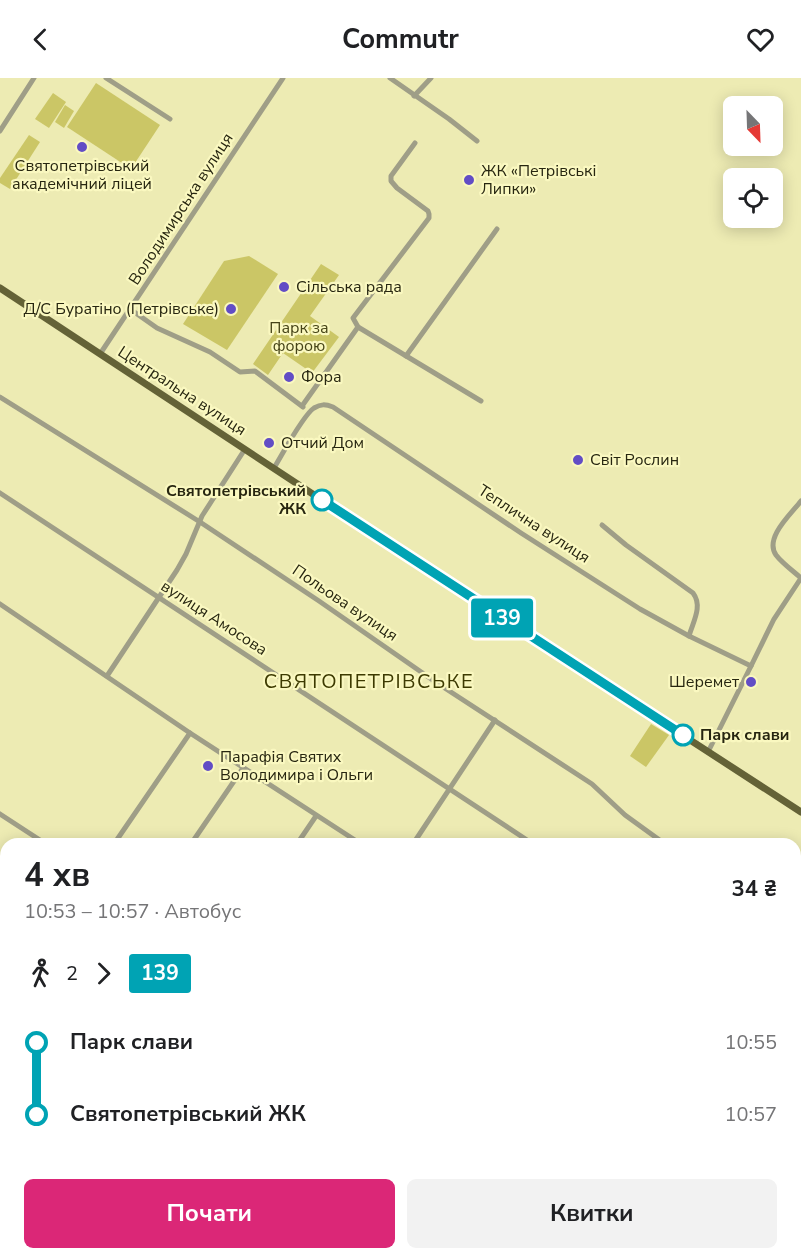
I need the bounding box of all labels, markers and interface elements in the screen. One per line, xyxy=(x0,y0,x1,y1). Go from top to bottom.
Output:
text: Commutr xyxy=(342,21,459,58)
icon: back xyxy=(24,23,57,56)
icon: heart xyxy=(744,23,777,56)
north arrow xyxy=(723,96,783,156)
map controls xyxy=(723,96,783,228)
street label: Володимирська вулиця xyxy=(124,129,238,289)
marker: Святопетрівський академічний ліцей xyxy=(75,140,89,154)
place label: Святопетрівський академічний ліцей xyxy=(12,155,152,195)
place label: ЖК «Петрівські Липки» xyxy=(481,160,596,200)
button: locate xyxy=(723,168,783,228)
marker: ЖК «Петрівські Липки» xyxy=(462,173,476,187)
place label: Сільська рада xyxy=(296,276,402,298)
marker: Сільська рада xyxy=(277,280,291,294)
place label: Д/С Буратіно (Петрівське) xyxy=(23,298,219,320)
marker: Д/С Буратіно (Петрівське) xyxy=(224,302,238,316)
park label: Парк за форою xyxy=(269,317,329,357)
street label: Центральна вулиця xyxy=(113,341,251,441)
place label: Фора xyxy=(301,366,342,388)
marker: Фора xyxy=(282,370,296,384)
place label: Отчий Дом xyxy=(281,432,364,454)
marker: Отчий Дом xyxy=(262,436,276,450)
place label: Світ Рослин xyxy=(590,449,679,471)
marker: Світ Рослин xyxy=(571,453,585,467)
place label: Святопетрівський ЖК xyxy=(166,480,306,520)
street label: Теплична вулиця xyxy=(474,480,594,568)
marker: Святопетрівський ЖК xyxy=(311,489,333,511)
street label: Польова вулиця xyxy=(288,560,402,646)
street label: вулиця Амосова xyxy=(157,575,271,661)
line badge: 139 xyxy=(468,598,536,638)
text: 139 xyxy=(483,604,521,632)
district label: СВЯТОПЕТРІВСЬКЕ xyxy=(264,668,474,695)
place label: Шеремет xyxy=(669,671,740,693)
marker: Шеремет xyxy=(744,675,758,689)
marker: Парк слави xyxy=(672,724,694,746)
place label: Парк слави xyxy=(700,724,789,746)
place label: Парафія Святих Володимира і Ольги xyxy=(220,746,373,786)
marker: Парафія Святих Володимира і Ольги xyxy=(201,759,215,773)
text: 4 хв xyxy=(24,853,90,898)
text: 34 ₴ xyxy=(731,874,777,904)
text: 10:53 – 10:57 · Автобус xyxy=(24,898,241,925)
icon: walk xyxy=(24,957,57,990)
icon: forward xyxy=(87,957,120,990)
text: 139 xyxy=(141,959,179,987)
text: 2 xyxy=(66,960,78,987)
text: Парк слави xyxy=(70,1027,193,1057)
text: 10:55 xyxy=(724,1029,777,1056)
text: Святопетрівський ЖК xyxy=(70,1099,306,1129)
text: 10:57 xyxy=(724,1101,777,1128)
button: Почати xyxy=(24,1179,395,1248)
button: Квитки xyxy=(407,1179,777,1248)

